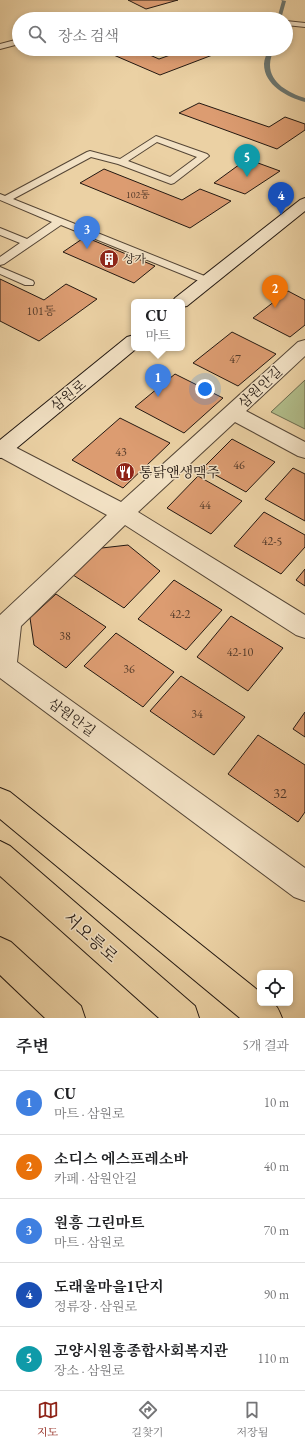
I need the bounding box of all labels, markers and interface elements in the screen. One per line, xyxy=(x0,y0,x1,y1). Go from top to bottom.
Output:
search box xyxy=(12,12,293,56)
icon: search xyxy=(26,23,48,45)
text: 장소 검색 xyxy=(58,26,119,45)
pin: 5 xyxy=(234,144,260,177)
pin: 4 xyxy=(268,182,294,215)
house number: 102동 xyxy=(126,188,150,201)
pin: 3 xyxy=(74,216,100,249)
building icon: 상가 xyxy=(98,248,120,270)
place label: 상가 xyxy=(123,251,147,267)
pin: 2 xyxy=(262,275,288,308)
popup xyxy=(131,299,185,351)
house number: 101동 xyxy=(27,303,56,319)
text: CU xyxy=(145,306,167,325)
text: 마트 xyxy=(145,327,171,344)
house number: 47 xyxy=(229,351,241,367)
street label: 삼원안길 xyxy=(234,362,286,412)
pin: 1 xyxy=(145,364,171,397)
street label: 삼원로 xyxy=(47,375,90,415)
your location xyxy=(195,379,215,399)
house number: 43 xyxy=(115,444,127,460)
house number: 46 xyxy=(233,457,245,473)
restaurant icon: 통닭앤생맥주 xyxy=(114,461,136,483)
place label: 통닭앤생맥주 xyxy=(139,463,221,481)
house number: 44 xyxy=(199,497,211,513)
house number: 42-5 xyxy=(262,533,283,549)
house number: 42-2 xyxy=(170,606,191,622)
house number: 38 xyxy=(59,628,71,644)
house number: 42-10 xyxy=(227,644,253,660)
house number: 36 xyxy=(123,661,135,677)
street label: 삼원안길 xyxy=(45,694,99,740)
house number: 34 xyxy=(191,706,203,722)
house number: 32 xyxy=(273,784,287,802)
street label: 서오릉로 xyxy=(59,907,123,968)
map controls xyxy=(257,970,293,1006)
button: locate xyxy=(257,970,293,1006)
text: 주변 xyxy=(16,1035,49,1057)
text: 5개 결과 xyxy=(242,1037,289,1054)
text: CU xyxy=(54,1084,76,1103)
text: 1 xyxy=(26,1094,32,1111)
text: 10 m xyxy=(264,1094,289,1111)
text: 마트 · 삼원로 xyxy=(54,1105,125,1122)
text: 소디스 에스프레소바 xyxy=(54,1149,188,1168)
text: 2 xyxy=(26,1158,32,1175)
text: 40 m xyxy=(264,1158,289,1175)
text: 카페 · 삼원안길 xyxy=(54,1170,137,1187)
text: 원흥 그린마트 xyxy=(54,1213,145,1232)
text: 3 xyxy=(26,1222,32,1239)
text: 70 m xyxy=(264,1222,289,1239)
text: 마트 · 삼원로 xyxy=(54,1234,125,1251)
text: 도래울마을1단지 xyxy=(54,1277,163,1296)
text: 4 xyxy=(26,1286,32,1303)
text: 90 m xyxy=(264,1286,289,1303)
text: 정류장 · 삼원로 xyxy=(54,1298,137,1315)
text: 고양시원흥종합사회복지관 xyxy=(54,1341,228,1360)
text: 5 xyxy=(26,1350,32,1367)
text: 110 m xyxy=(258,1350,289,1367)
text: 장소 · 삼원로 xyxy=(54,1362,125,1379)
tab: 지도 xyxy=(37,1399,59,1439)
tab: 길찾기 xyxy=(132,1399,163,1439)
tab: 저장됨 xyxy=(237,1399,268,1439)

